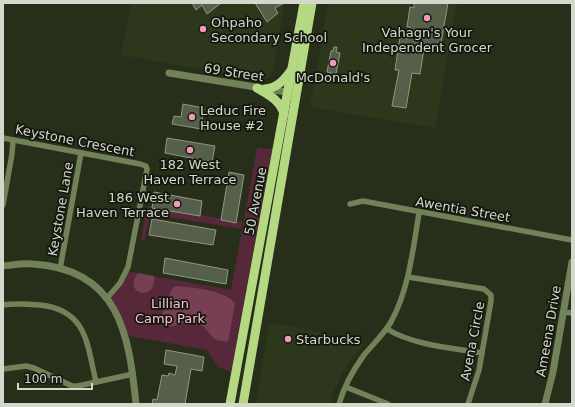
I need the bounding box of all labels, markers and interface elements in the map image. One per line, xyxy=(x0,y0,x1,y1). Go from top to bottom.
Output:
marker: Vahagn's Your Independent Grocer xyxy=(422,13,432,23)
place label: Ohpaho Secondary School xyxy=(211,15,327,45)
marker: Ohpaho Secondary School xyxy=(198,24,208,34)
place label: Vahagn's Your Independent Grocer xyxy=(362,25,493,55)
marker: McDonald's xyxy=(328,58,338,68)
street label: 69 Street xyxy=(203,60,265,85)
place label: McDonald's xyxy=(296,70,371,85)
place label: Leduc Fire House #2 xyxy=(200,103,266,133)
marker: Leduc Fire House #2 xyxy=(187,112,197,122)
street label: Keystone Crescent xyxy=(14,122,136,159)
marker: 182 West Haven Terrace xyxy=(185,145,195,155)
place label: 182 West Haven Terrace xyxy=(143,157,237,187)
street label: Keystone Lane xyxy=(45,161,76,257)
street label: 50 Avenue xyxy=(242,166,269,236)
place label: 186 West Haven Terrace xyxy=(76,190,169,220)
street label: Awentia Street xyxy=(415,194,511,225)
marker: 186 West Haven Terrace xyxy=(172,199,182,209)
street label: Ameena Drive xyxy=(533,284,564,378)
park label: Lillian Camp Park xyxy=(135,296,206,326)
street label: Avena Circle xyxy=(457,300,488,382)
place label: Starbucks xyxy=(296,332,361,347)
marker: Starbucks xyxy=(283,334,293,344)
scale bar xyxy=(18,365,92,391)
text: 100 m xyxy=(24,372,62,386)

